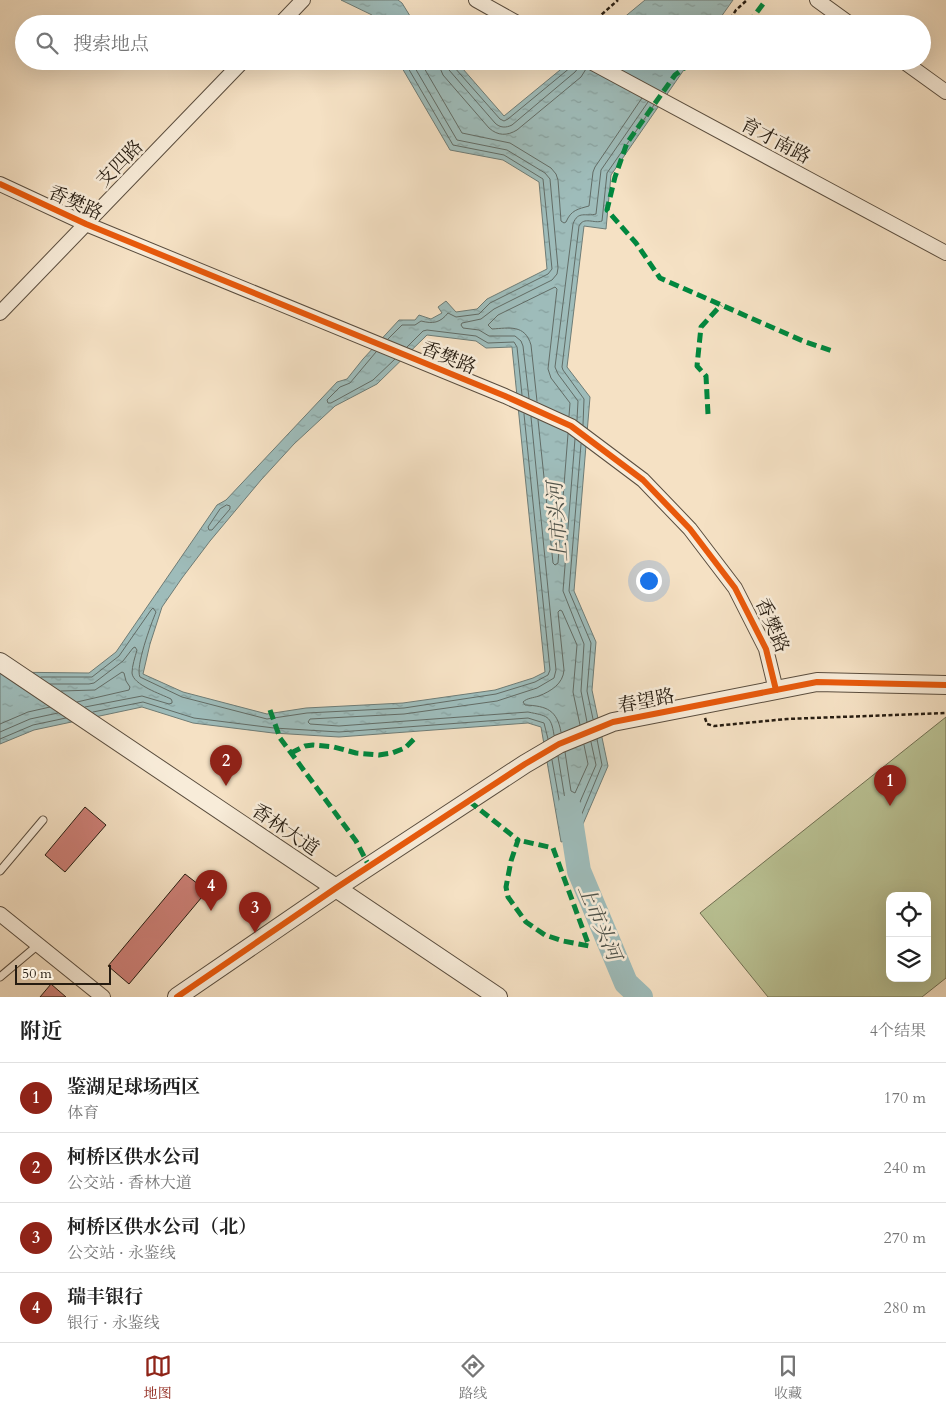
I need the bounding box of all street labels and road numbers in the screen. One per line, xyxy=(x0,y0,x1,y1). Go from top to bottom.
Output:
street label: 育才南路 xyxy=(736,112,815,170)
street label: 支四路 xyxy=(91,134,149,193)
street label: 香樊路 xyxy=(44,179,107,226)
street label: 香樊路 xyxy=(417,335,480,381)
street label: 香樊路 xyxy=(749,594,795,657)
street label: 春望路 xyxy=(616,683,677,719)
street label: 香林大道 xyxy=(247,798,324,862)

